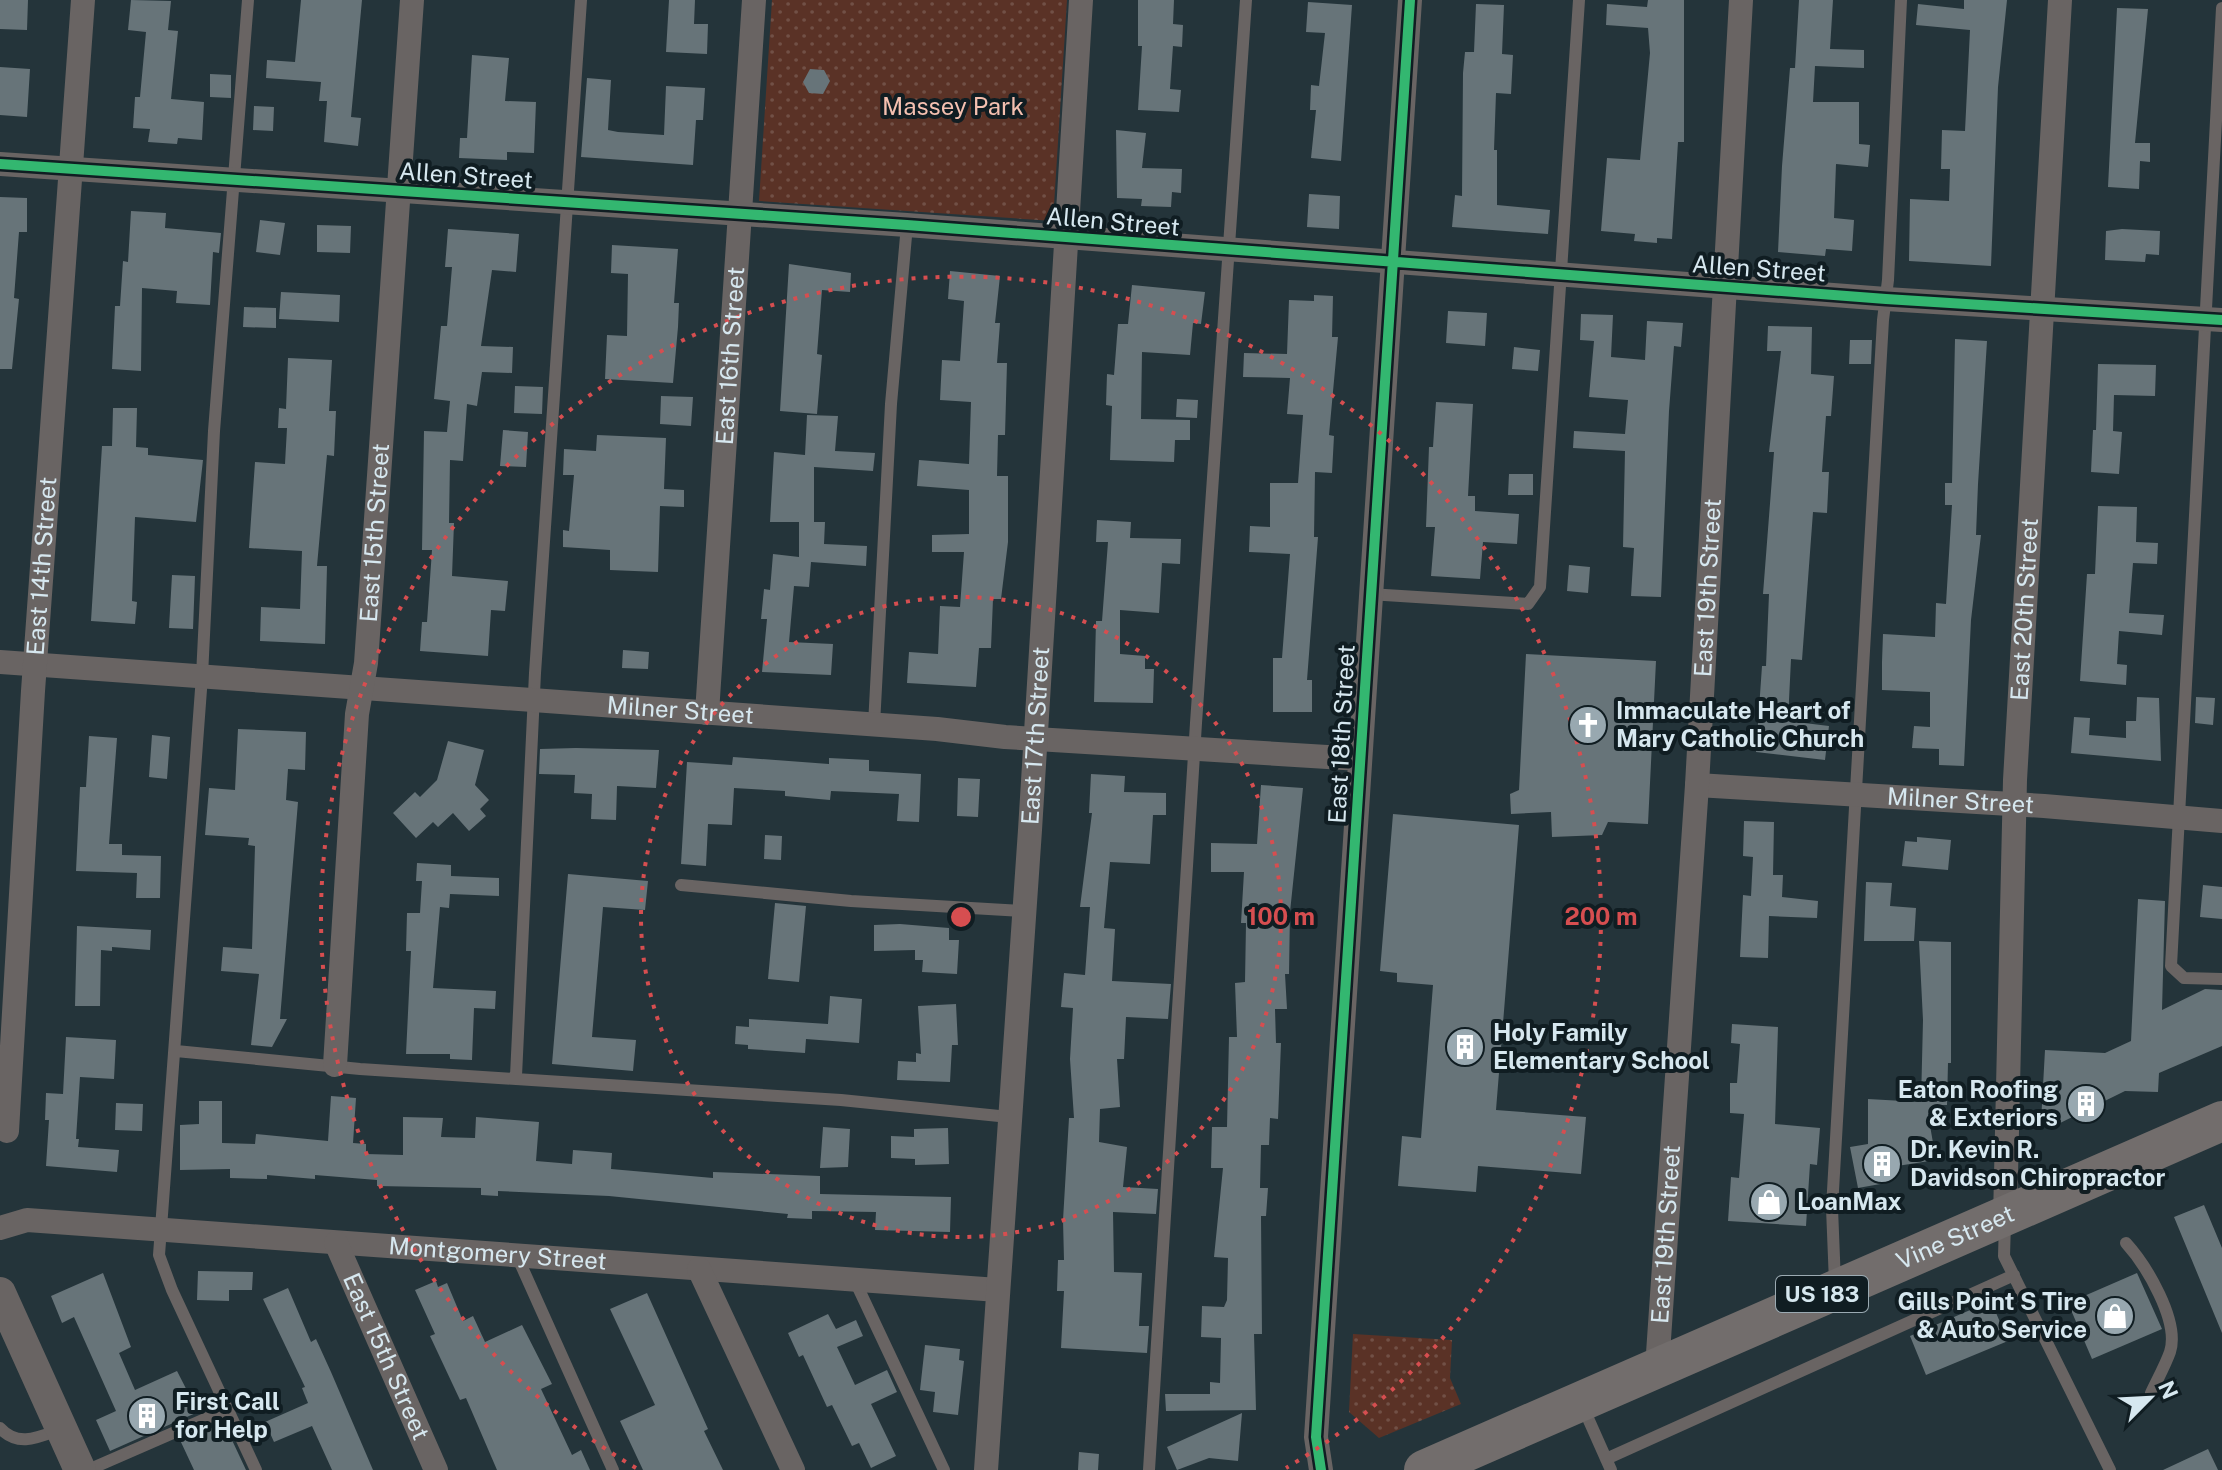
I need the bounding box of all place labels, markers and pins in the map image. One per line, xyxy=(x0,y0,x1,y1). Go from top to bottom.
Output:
place label: Immaculate Heart of Mary Catholic Church xyxy=(1616,696,1864,752)
church icon: Immaculate Heart of Mary Catholic Church xyxy=(1567,704,1609,746)
centre of rings xyxy=(947,903,975,931)
place label: Holy Family Elementary School xyxy=(1493,1018,1710,1074)
building icon: Holy Family Elementary School xyxy=(1444,1026,1486,1068)
place label: Eaton Roofing & Exteriors xyxy=(1898,1075,2058,1131)
building icon: Eaton Roofing & Exteriors xyxy=(2065,1083,2107,1125)
place label: Dr. Kevin R. Davidson Chiropractor xyxy=(1910,1135,2166,1191)
building icon: Dr. Kevin R. Davidson Chiropractor xyxy=(1861,1143,1903,1185)
shop icon: LoanMax xyxy=(1748,1181,1790,1223)
place label: LoanMax xyxy=(1797,1187,1902,1215)
place label: Gills Point S Tire & Auto Service xyxy=(1897,1287,2087,1343)
shop icon: Gills Point S Tire & Auto Service xyxy=(2094,1295,2136,1337)
place label: First Call for Help xyxy=(175,1387,280,1443)
building icon: First Call for Help xyxy=(126,1395,168,1437)

